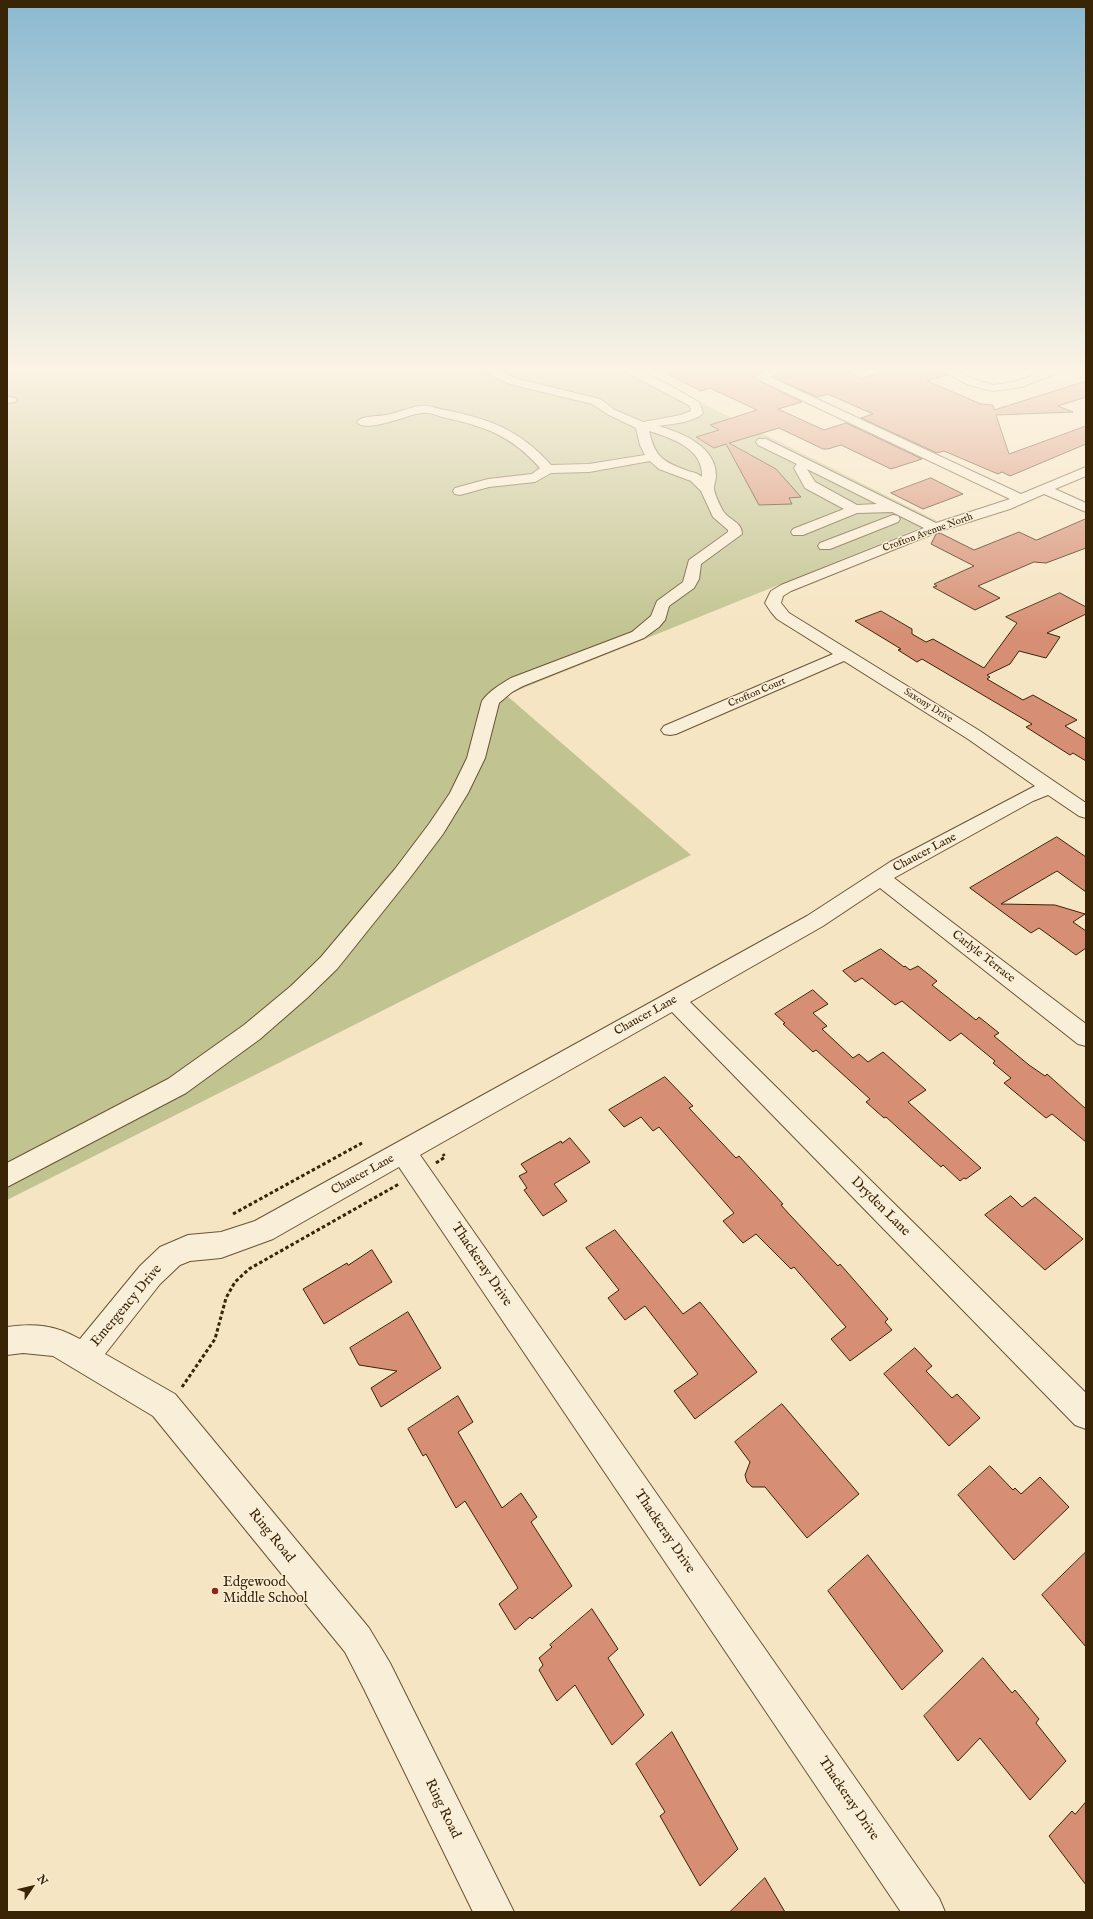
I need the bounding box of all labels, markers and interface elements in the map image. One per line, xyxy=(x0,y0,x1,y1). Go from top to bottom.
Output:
street label: Crofton Avenue North xyxy=(881,511,975,555)
street label: Crofton Court xyxy=(727,676,787,710)
street label: Saxony Drive xyxy=(901,686,955,726)
street label: Chaucer Lane xyxy=(891,830,959,876)
street label: Carlyle Terrace xyxy=(948,928,1018,986)
street label: Chaucer Lane xyxy=(612,993,680,1039)
street label: Chaucer Lane xyxy=(329,1152,397,1198)
street label: Dryden Lane xyxy=(847,1174,913,1240)
street label: Thackeray Drive xyxy=(447,1220,515,1310)
street label: Emergency Drive xyxy=(88,1262,166,1350)
street label: Thackeray Drive xyxy=(630,1487,698,1577)
street label: Ring Road xyxy=(244,1506,298,1566)
place label: Edgewood Middle School xyxy=(223,1575,307,1608)
marker: Edgewood Middle School xyxy=(210,1586,220,1596)
street label: Thackeray Drive xyxy=(814,1754,882,1844)
street label: Ring Road xyxy=(420,1777,464,1841)
north arrow xyxy=(12,1867,52,1907)
text: N xyxy=(33,1872,50,1888)

